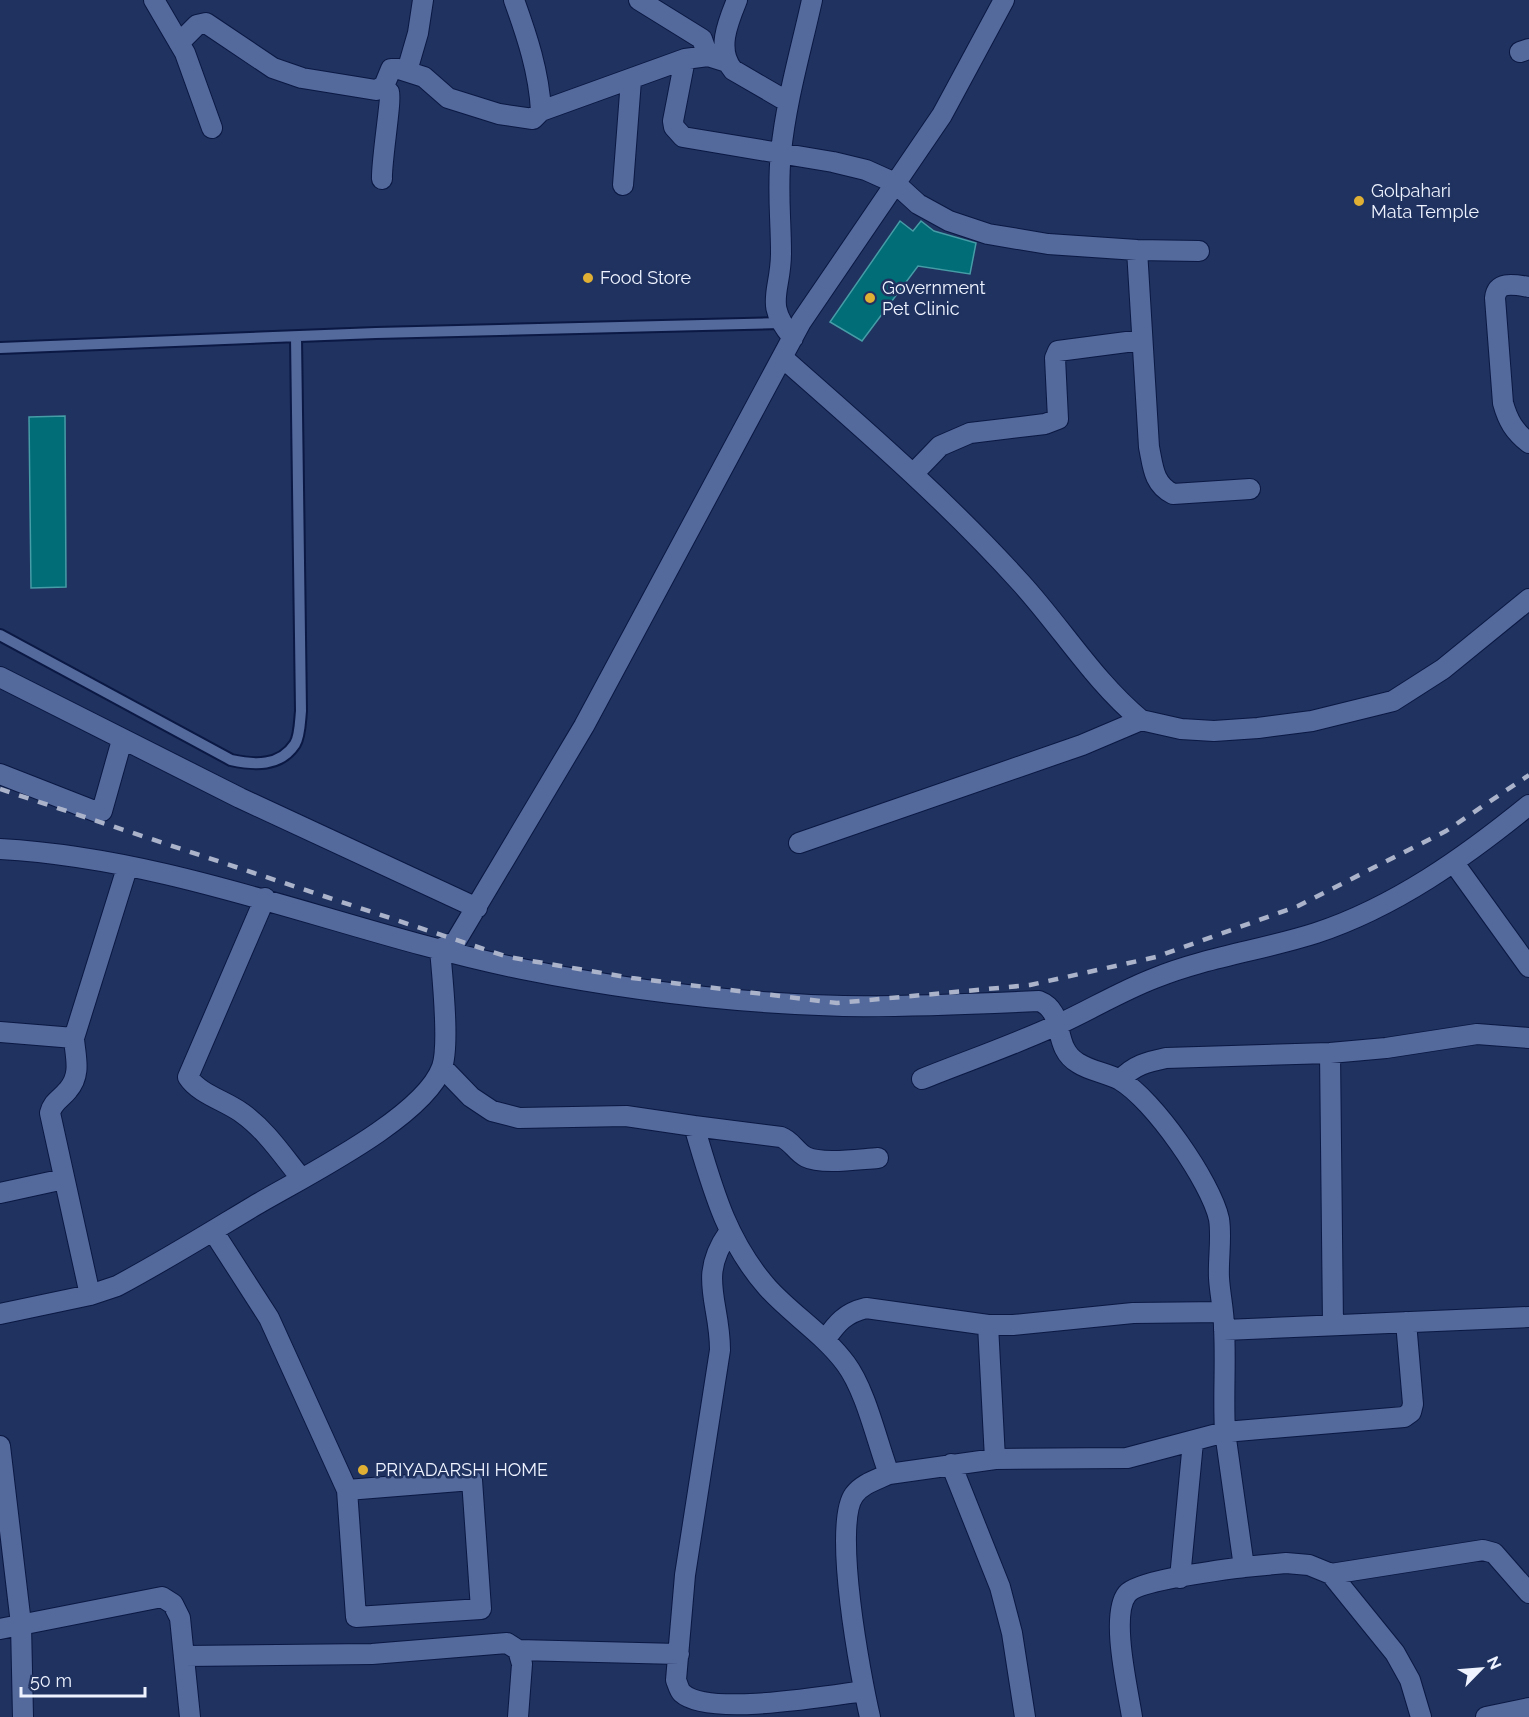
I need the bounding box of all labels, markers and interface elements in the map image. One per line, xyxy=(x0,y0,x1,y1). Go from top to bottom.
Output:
place label: Golpahari Mata Temple xyxy=(1371,180,1479,222)
marker: Golpahari Mata Temple xyxy=(1352,194,1366,208)
place label: Food Store xyxy=(600,267,692,288)
marker: Food Store xyxy=(581,271,595,285)
place label: Government Pet Clinic xyxy=(882,277,985,319)
marker: Government Pet Clinic xyxy=(863,291,877,305)
place label: PRIYADARSHI HOME xyxy=(375,1459,548,1480)
marker: PRIYADARSHI HOME xyxy=(356,1463,370,1477)
north arrow xyxy=(1451,1639,1511,1699)
text: N xyxy=(1483,1653,1505,1672)
scale bar xyxy=(21,1660,146,1698)
text: 50 m xyxy=(30,1670,72,1691)

